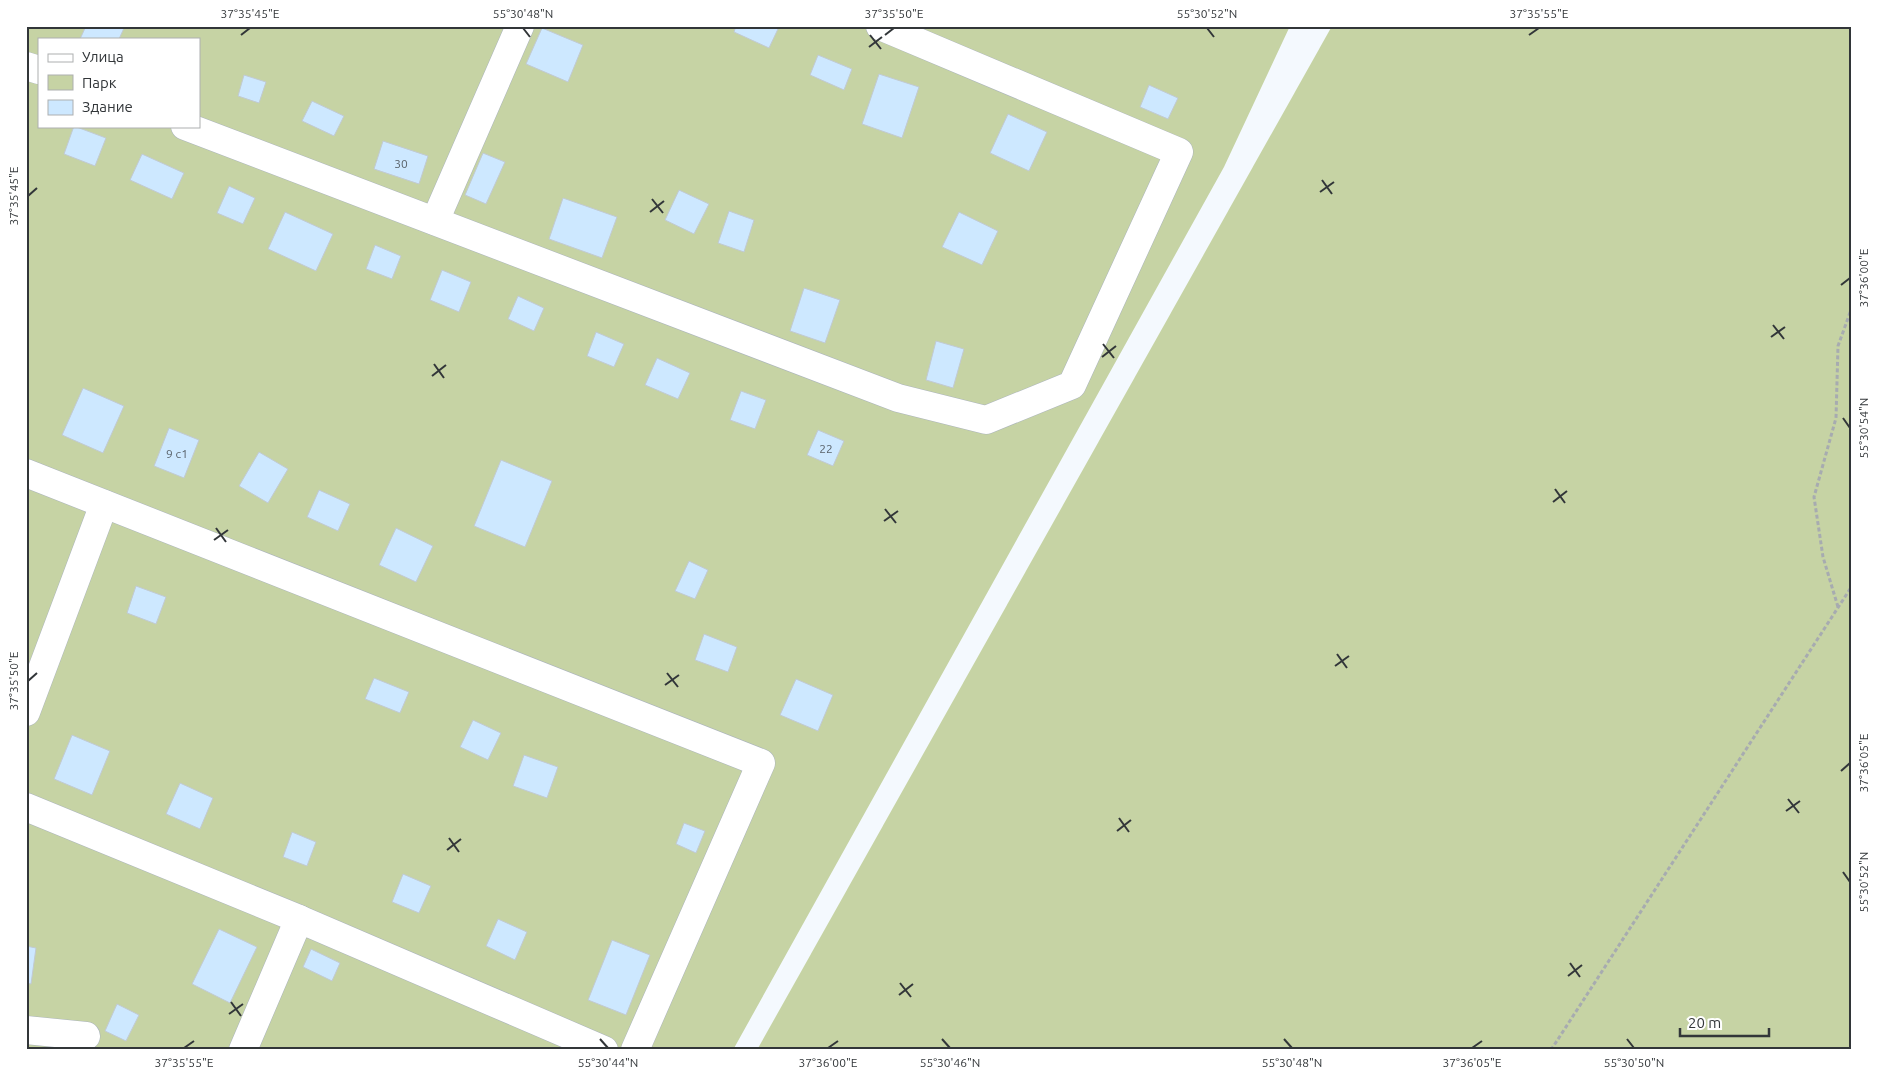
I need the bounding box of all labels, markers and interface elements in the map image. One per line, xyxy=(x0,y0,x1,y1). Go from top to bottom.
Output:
text: 37°35'45"E xyxy=(221,7,280,20)
text: 55°30'48"N xyxy=(493,7,553,20)
text: 37°35'50"E xyxy=(865,7,924,20)
text: 55°30'52"N xyxy=(1177,7,1237,20)
text: 37°35'55"E xyxy=(1510,7,1569,20)
legend xyxy=(38,38,200,128)
text: Улица xyxy=(82,48,124,65)
text: Парк xyxy=(82,74,117,91)
text: Здание xyxy=(82,98,133,115)
house number: 30 xyxy=(394,157,408,170)
text: 37°35'45"E xyxy=(7,166,20,225)
text: 37°36'00"E xyxy=(1857,248,1870,307)
text: 55°30'54"N xyxy=(1857,398,1870,458)
house number: 22 xyxy=(819,442,833,455)
house number: 9 с1 xyxy=(166,447,188,460)
text: 37°35'50"E xyxy=(7,651,20,710)
text: 37°36'05"E xyxy=(1857,733,1870,792)
text: 55°30'52"N xyxy=(1857,852,1870,912)
scale bar xyxy=(1680,1006,1769,1038)
text: 20 m xyxy=(1688,1014,1721,1031)
text: 37°35'55"E xyxy=(155,1056,214,1069)
text: 55°30'44"N xyxy=(578,1056,638,1069)
text: 37°36'00"E xyxy=(799,1056,858,1069)
text: 55°30'46"N xyxy=(920,1056,980,1069)
text: 55°30'48"N xyxy=(1262,1056,1322,1069)
text: 37°36'05"E xyxy=(1443,1056,1502,1069)
text: 55°30'50"N xyxy=(1604,1056,1664,1069)

